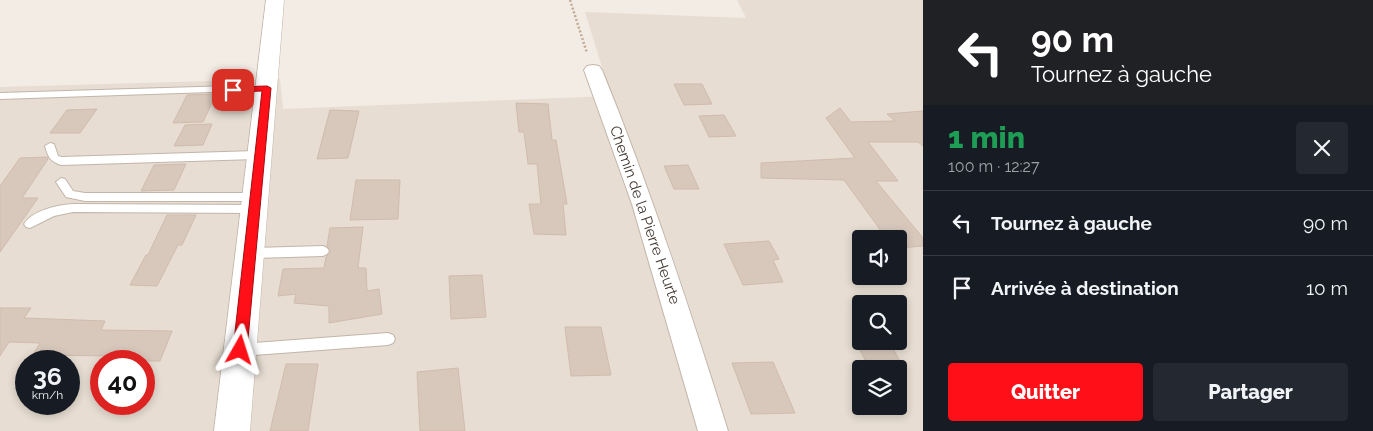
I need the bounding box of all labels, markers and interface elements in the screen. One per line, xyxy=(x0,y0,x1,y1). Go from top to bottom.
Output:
text: 90 m xyxy=(1031,19,1114,60)
icon: left xyxy=(948,20,1013,85)
text: Tournez à gauche xyxy=(1031,61,1212,87)
pin xyxy=(212,69,254,111)
icon: arrive xyxy=(219,76,247,104)
text: 1 min xyxy=(948,120,1025,155)
button: close xyxy=(1296,122,1348,174)
street label: Chemin de la Pierre Heurte xyxy=(606,123,684,307)
text: 100 m · 12:27 xyxy=(948,157,1040,176)
icon: left xyxy=(948,209,976,237)
text: Tournez à gauche xyxy=(991,212,1152,234)
text: 90 m xyxy=(1303,212,1348,234)
map controls xyxy=(852,230,907,415)
button: sound xyxy=(852,230,907,285)
icon: arrive xyxy=(948,274,976,302)
text: Arrivée à destination xyxy=(991,277,1179,299)
text: 10 m xyxy=(1306,277,1348,299)
button: search xyxy=(852,295,907,350)
position arrow xyxy=(213,323,265,375)
speed limit sign: 40 xyxy=(90,350,155,415)
button: layers xyxy=(852,360,907,415)
text: 36 xyxy=(33,361,62,391)
button: Quitter xyxy=(948,363,1143,421)
button: Partager xyxy=(1153,363,1348,421)
text: km/h xyxy=(32,388,63,402)

